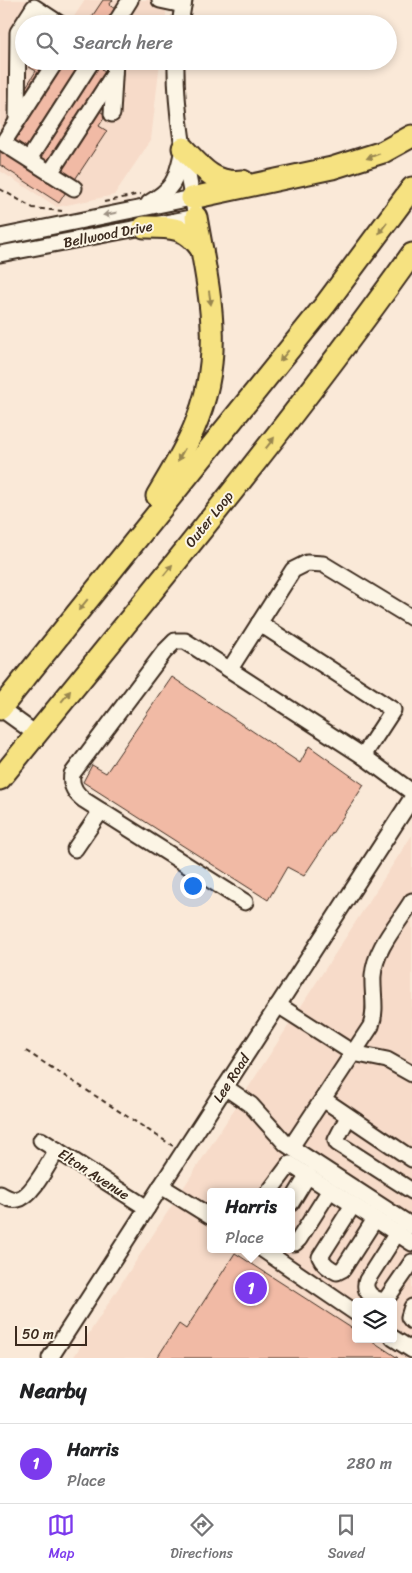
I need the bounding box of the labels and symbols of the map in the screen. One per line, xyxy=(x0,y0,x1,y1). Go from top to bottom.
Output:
one-way arrow xyxy=(366,153,381,160)
one-way arrow xyxy=(102,210,117,218)
street label: Bellwood Drive xyxy=(61,214,155,255)
one-way arrow xyxy=(378,221,388,234)
one-way arrow xyxy=(206,291,214,307)
one-way arrow xyxy=(278,349,289,362)
one-way arrow xyxy=(265,437,276,450)
one-way arrow xyxy=(177,448,185,462)
street label: Outer Loop xyxy=(179,485,241,553)
one-way arrow xyxy=(163,564,174,577)
one-way arrow xyxy=(78,599,89,612)
one-way arrow xyxy=(61,690,72,703)
your location xyxy=(180,873,206,899)
street label: Lee Road xyxy=(206,1047,258,1108)
street label: Elton Avenue xyxy=(53,1142,135,1207)
pin: 1 xyxy=(235,1269,267,1307)
scale bar xyxy=(15,1323,88,1346)

